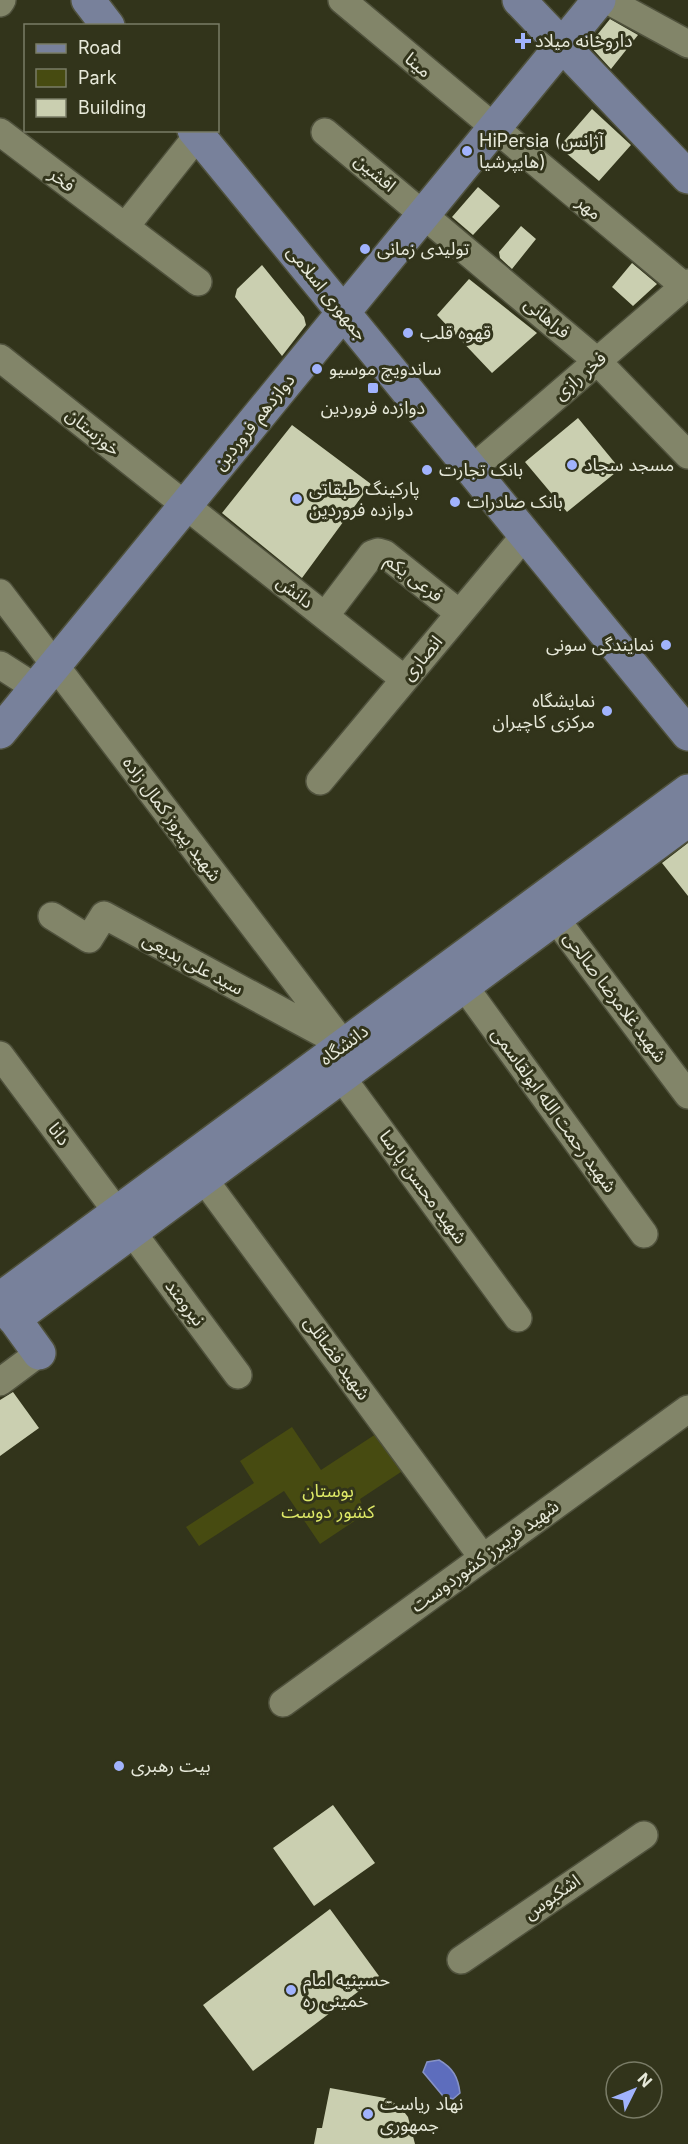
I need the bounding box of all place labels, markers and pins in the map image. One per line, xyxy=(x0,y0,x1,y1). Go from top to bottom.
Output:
place label: داروخانه میلاد xyxy=(535,30,633,52)
marker: داروخانه میلاد xyxy=(516,34,530,48)
place label: HiPersia (آژانس هایپرشیا) xyxy=(479,130,604,173)
marker: HiPersia (آژانس هایپرشیا) xyxy=(460,144,474,158)
place label: تولیدی زمانی xyxy=(377,238,469,260)
marker: تولیدی زمانی xyxy=(358,242,372,256)
place label: قهوه قلب xyxy=(420,322,491,344)
marker: قهوه قلب xyxy=(401,326,415,340)
place label: ساندویچ موسیو xyxy=(329,358,441,382)
marker: ساندویچ موسیو xyxy=(310,362,324,376)
marker: دوازده فروردین xyxy=(366,381,380,395)
place label: دوازده فروردین xyxy=(321,397,425,419)
place label: مسجد سجاد xyxy=(584,454,674,475)
marker: مسجد سجاد xyxy=(565,458,579,472)
place label: بانک تجارت xyxy=(439,459,523,481)
marker: بانک تجارت xyxy=(420,463,434,477)
place label: پارکینگ طبقاتی دوازده فروردین xyxy=(309,478,420,521)
place label: بانک صادرات xyxy=(467,491,563,513)
marker: پارکینگ طبقاتی دوازده فروردین xyxy=(290,492,304,506)
marker: بانک صادرات xyxy=(448,495,462,509)
place label: نمایندگی سونی xyxy=(546,634,654,656)
marker: نمایندگی سونی xyxy=(659,638,673,652)
place label: نمایشگاه مرکزی کاچیران xyxy=(493,690,595,733)
marker: نمایشگاه مرکزی کاچیران xyxy=(600,704,614,718)
place label: بیت رهبری xyxy=(131,1755,211,1777)
marker: بیت رهبری xyxy=(112,1759,126,1773)
place label: حسینیه امام خمینی ره xyxy=(303,1969,390,2012)
marker: حسینیه امام خمینی ره xyxy=(284,1983,298,1997)
place label: نهاد ریاست جمهوری xyxy=(380,2093,463,2136)
marker: نهاد ریاست جمهوری xyxy=(361,2107,375,2121)

